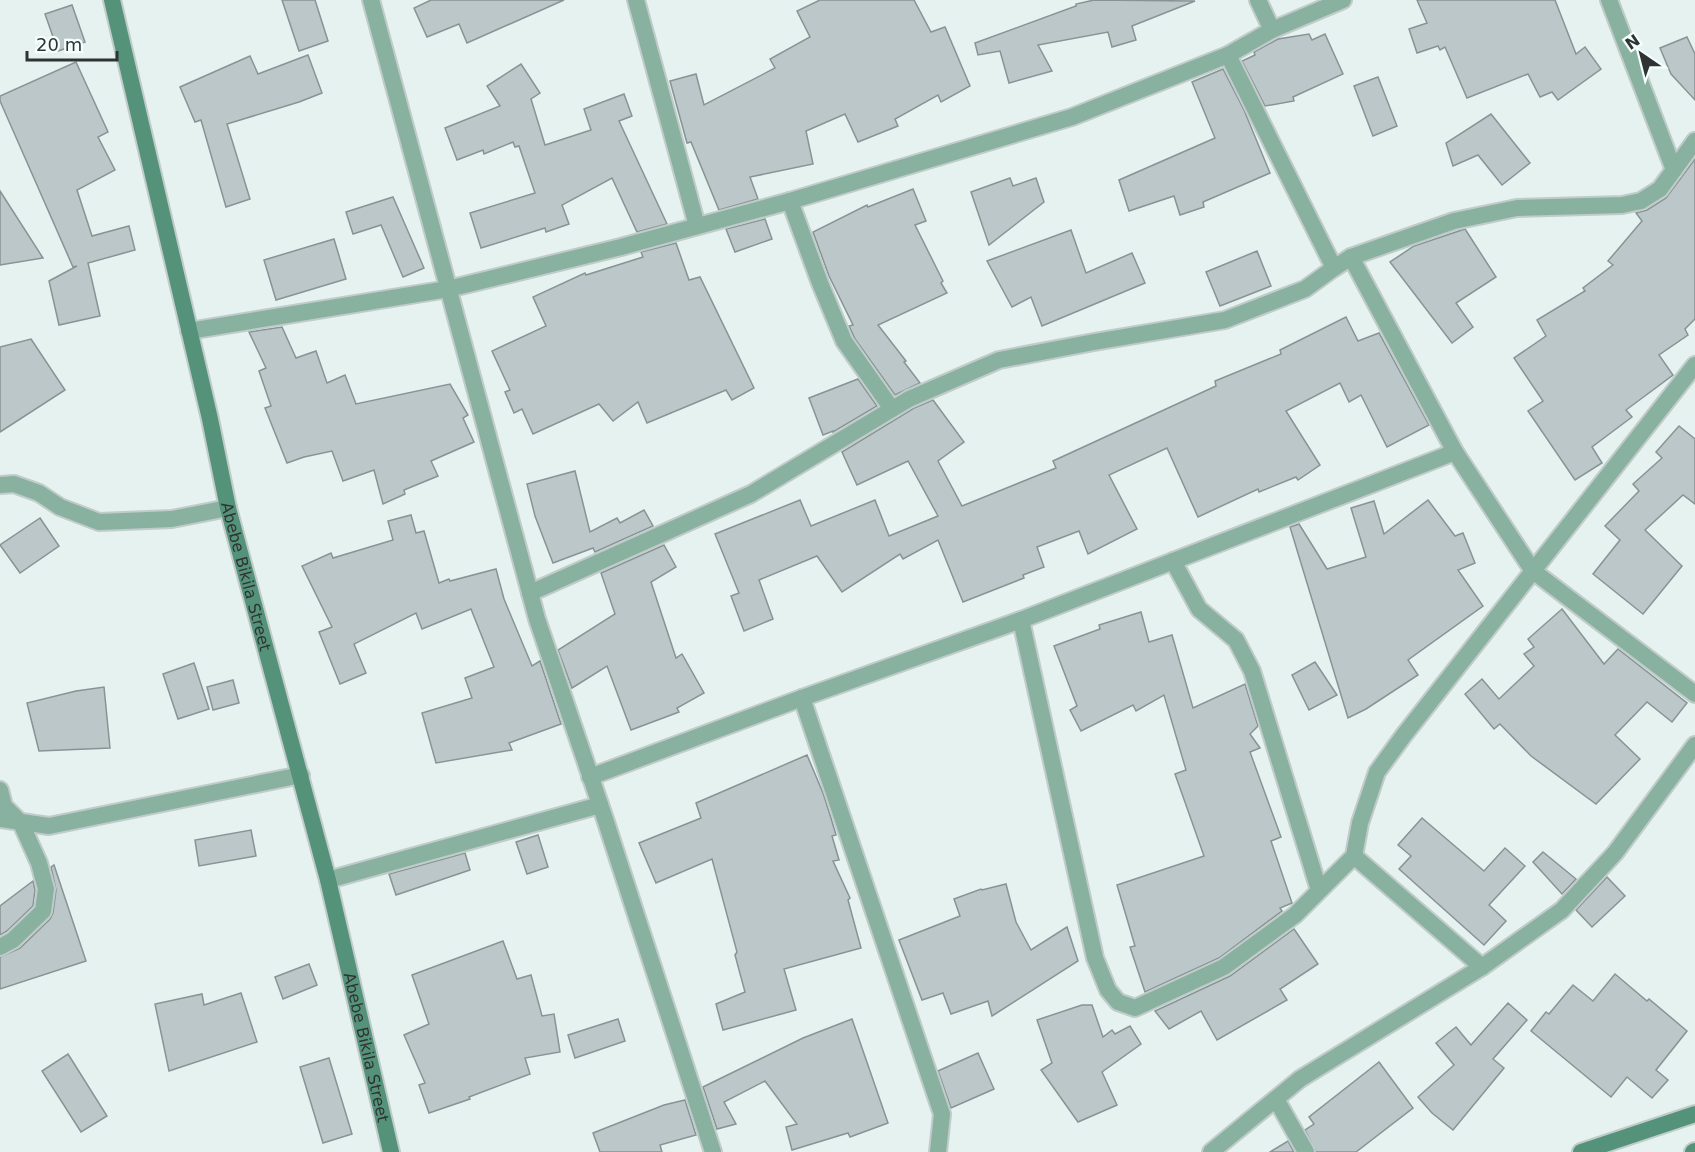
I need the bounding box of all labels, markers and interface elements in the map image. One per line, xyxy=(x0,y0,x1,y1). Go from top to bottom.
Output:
scale bar xyxy=(27,24,117,62)
north arrow xyxy=(1611,24,1671,84)
text: N xyxy=(1622,31,1644,54)
text: 20 m xyxy=(36,34,82,55)
street label: Abebe Bikila Street xyxy=(217,501,275,653)
street label: Abebe Bikila Street xyxy=(340,971,393,1124)

